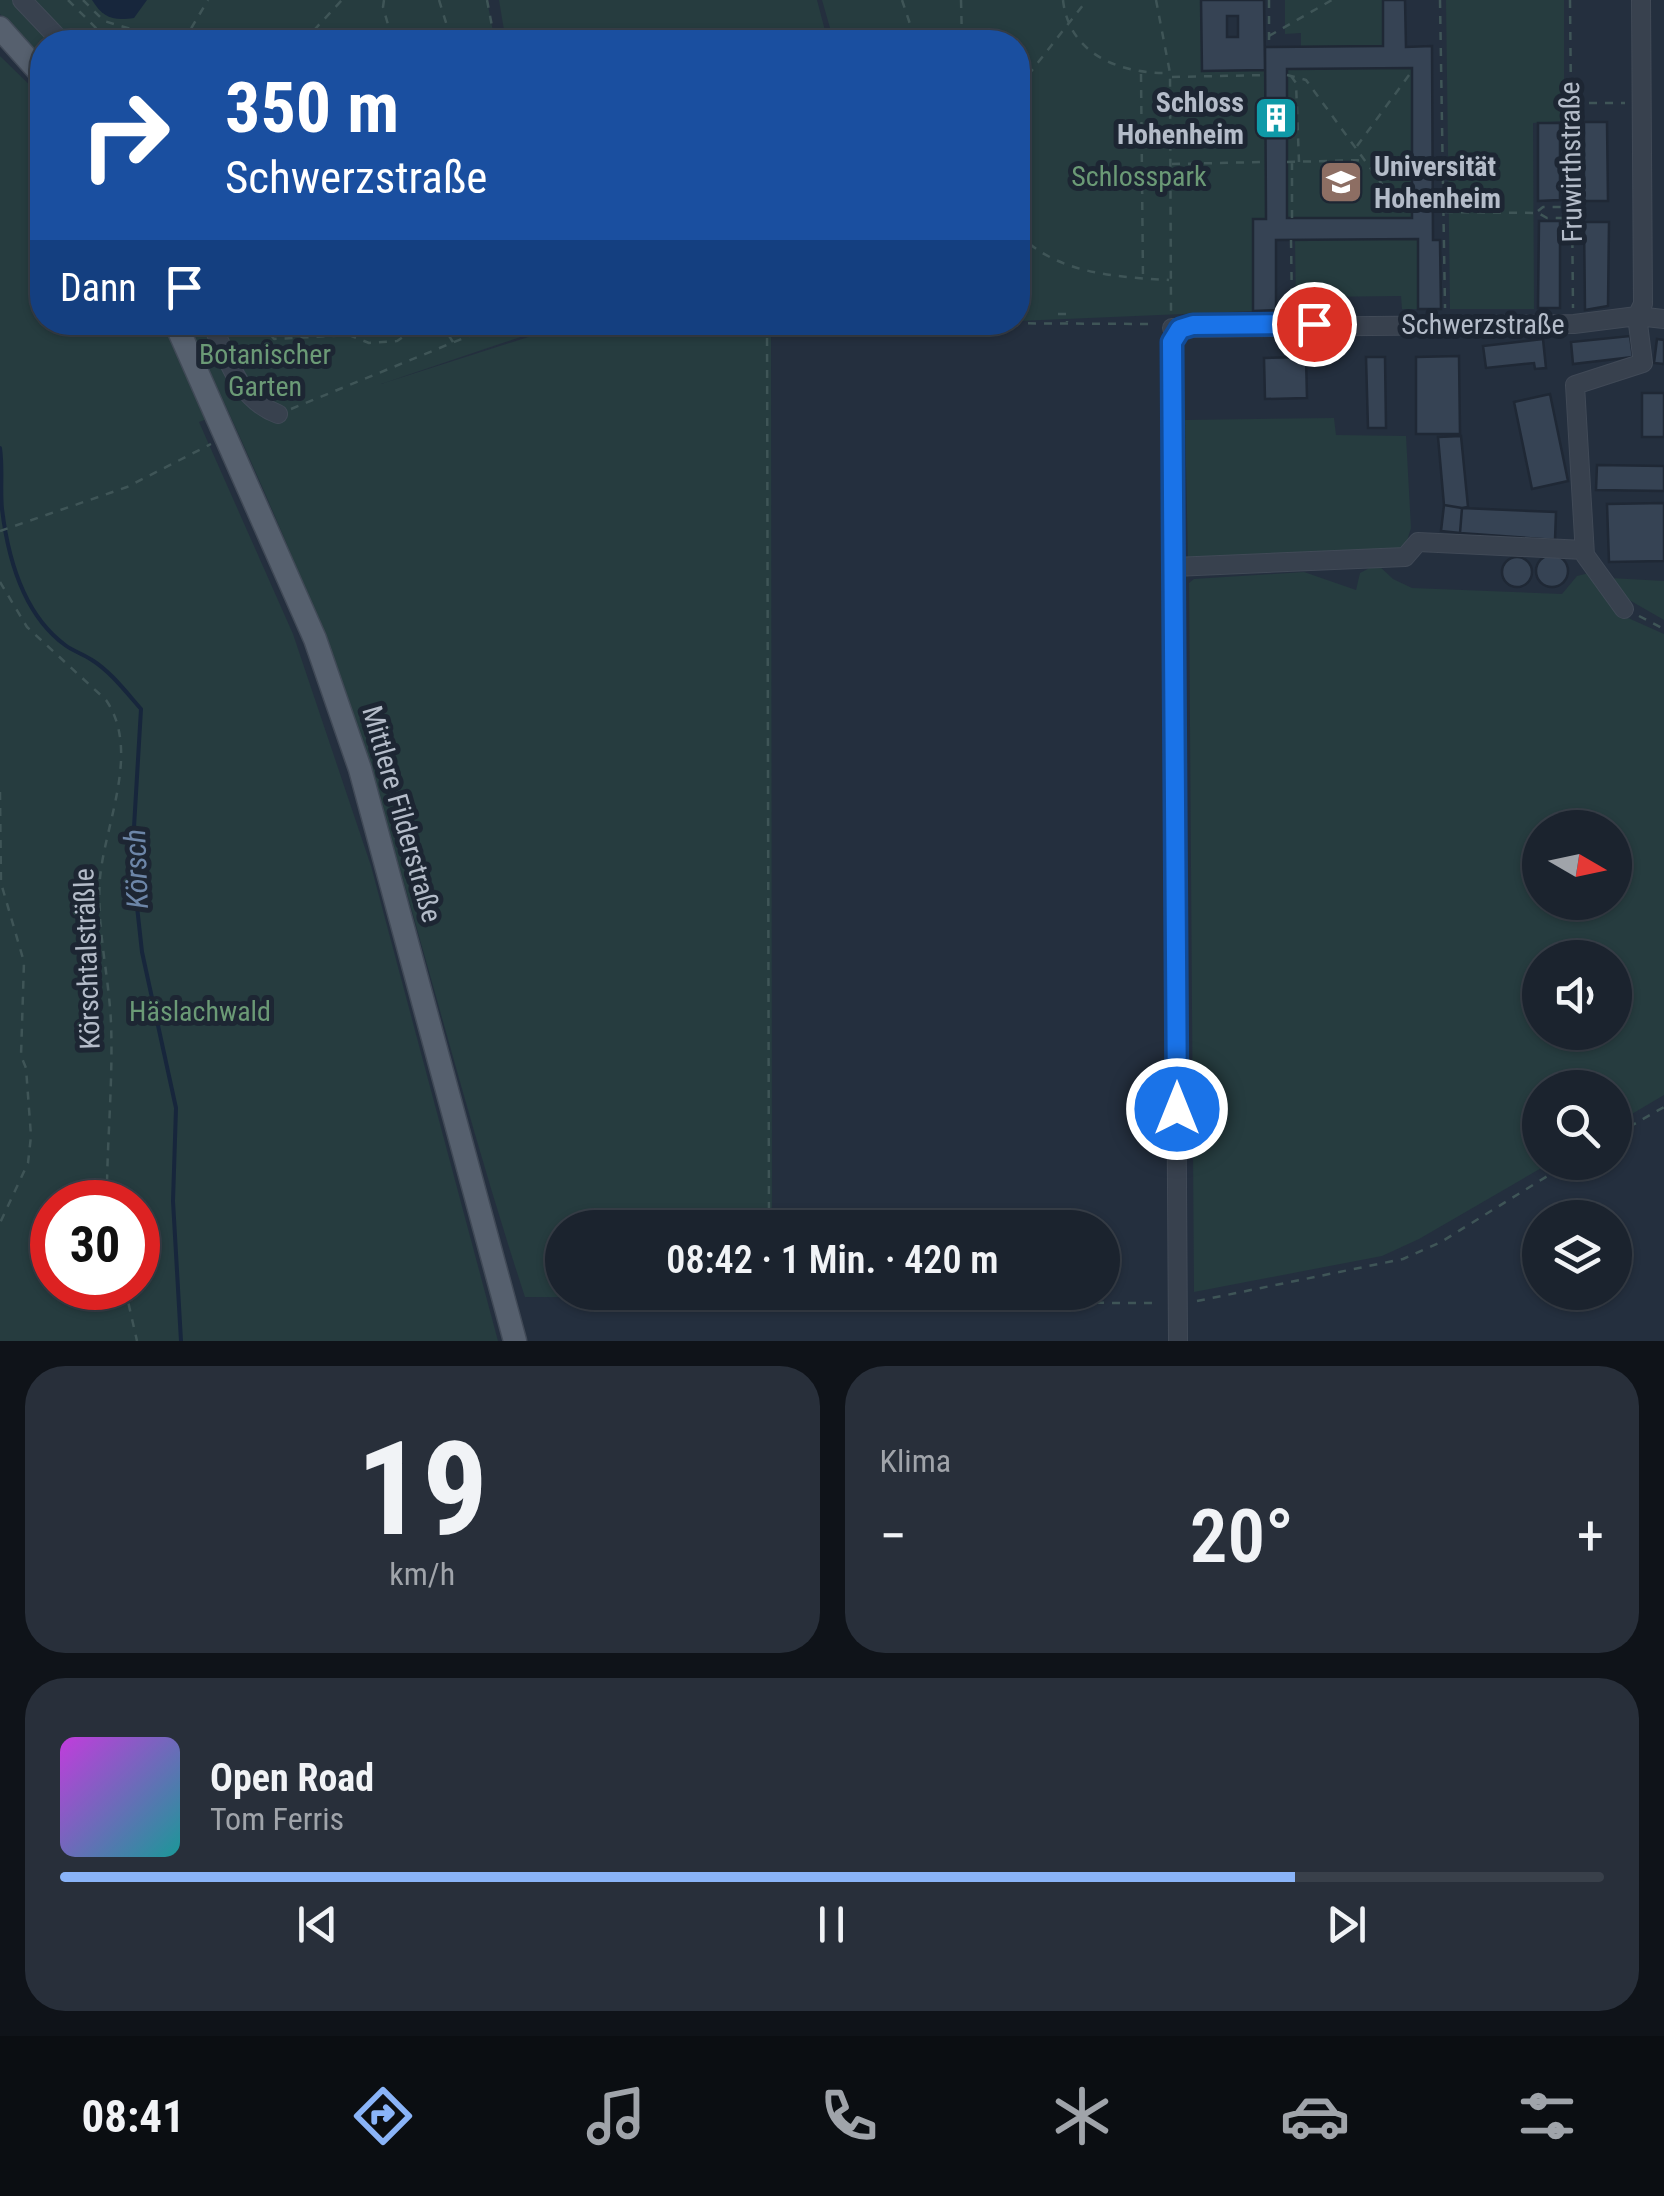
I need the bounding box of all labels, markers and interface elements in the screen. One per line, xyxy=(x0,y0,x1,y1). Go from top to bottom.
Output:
text: 350 m xyxy=(225,67,399,149)
icon: right xyxy=(60,70,190,200)
street label: Fruwirthstraße xyxy=(1553,81,1589,243)
place label: Schloss Hohenheim xyxy=(1117,86,1244,151)
building icon: Schloss Hohenheim xyxy=(1253,95,1299,141)
place label: Universität Hohenheim xyxy=(1374,150,1501,215)
text: Schwerzstraße xyxy=(225,151,487,204)
school or university icon: Universität Hohenheim xyxy=(1318,159,1364,205)
park label: Schlosspark xyxy=(1071,160,1207,193)
icon: arrive xyxy=(157,260,212,315)
text: Dann xyxy=(60,266,137,310)
pin xyxy=(1272,282,1357,367)
icon: arrive xyxy=(1287,297,1342,352)
street label: Schwerzstraße xyxy=(1401,308,1565,341)
park label: Botanischer Garten xyxy=(199,338,331,403)
street label: Mittlere Filderstraße xyxy=(355,702,449,926)
north arrow xyxy=(1522,810,1632,920)
map controls xyxy=(1522,810,1632,1310)
water label: Körsch xyxy=(117,829,155,909)
street label: Körschtalsträßle xyxy=(67,868,107,1050)
button: sound xyxy=(1522,940,1632,1050)
park label: Häslachwald xyxy=(129,995,271,1028)
position arrow xyxy=(1125,1057,1229,1161)
button: search xyxy=(1522,1070,1632,1180)
speed limit sign: 30 xyxy=(30,1180,160,1310)
button: layers xyxy=(1522,1200,1632,1310)
text: 08:42 · 1 Min. · 420 m xyxy=(666,1238,999,1282)
text: 19 xyxy=(357,1413,488,1566)
text: Klima xyxy=(880,1442,951,1480)
text: 20° xyxy=(1190,1492,1294,1580)
text: − xyxy=(880,1504,907,1568)
text: + xyxy=(1577,1504,1604,1568)
text: km/h xyxy=(389,1555,455,1593)
text: Open Road xyxy=(210,1756,374,1800)
text: Tom Ferris xyxy=(210,1800,344,1838)
icon: previous xyxy=(290,1897,345,1952)
icon: pause xyxy=(804,1897,859,1952)
icon: next xyxy=(1319,1897,1374,1952)
icon: directions xyxy=(348,2081,418,2151)
icon: music xyxy=(581,2081,651,2151)
icon: phone xyxy=(814,2081,884,2151)
icon: climate xyxy=(1047,2081,1117,2151)
icon: car xyxy=(1280,2081,1350,2151)
icon: filters xyxy=(1512,2081,1582,2151)
text: 08:41 xyxy=(81,2090,185,2143)

